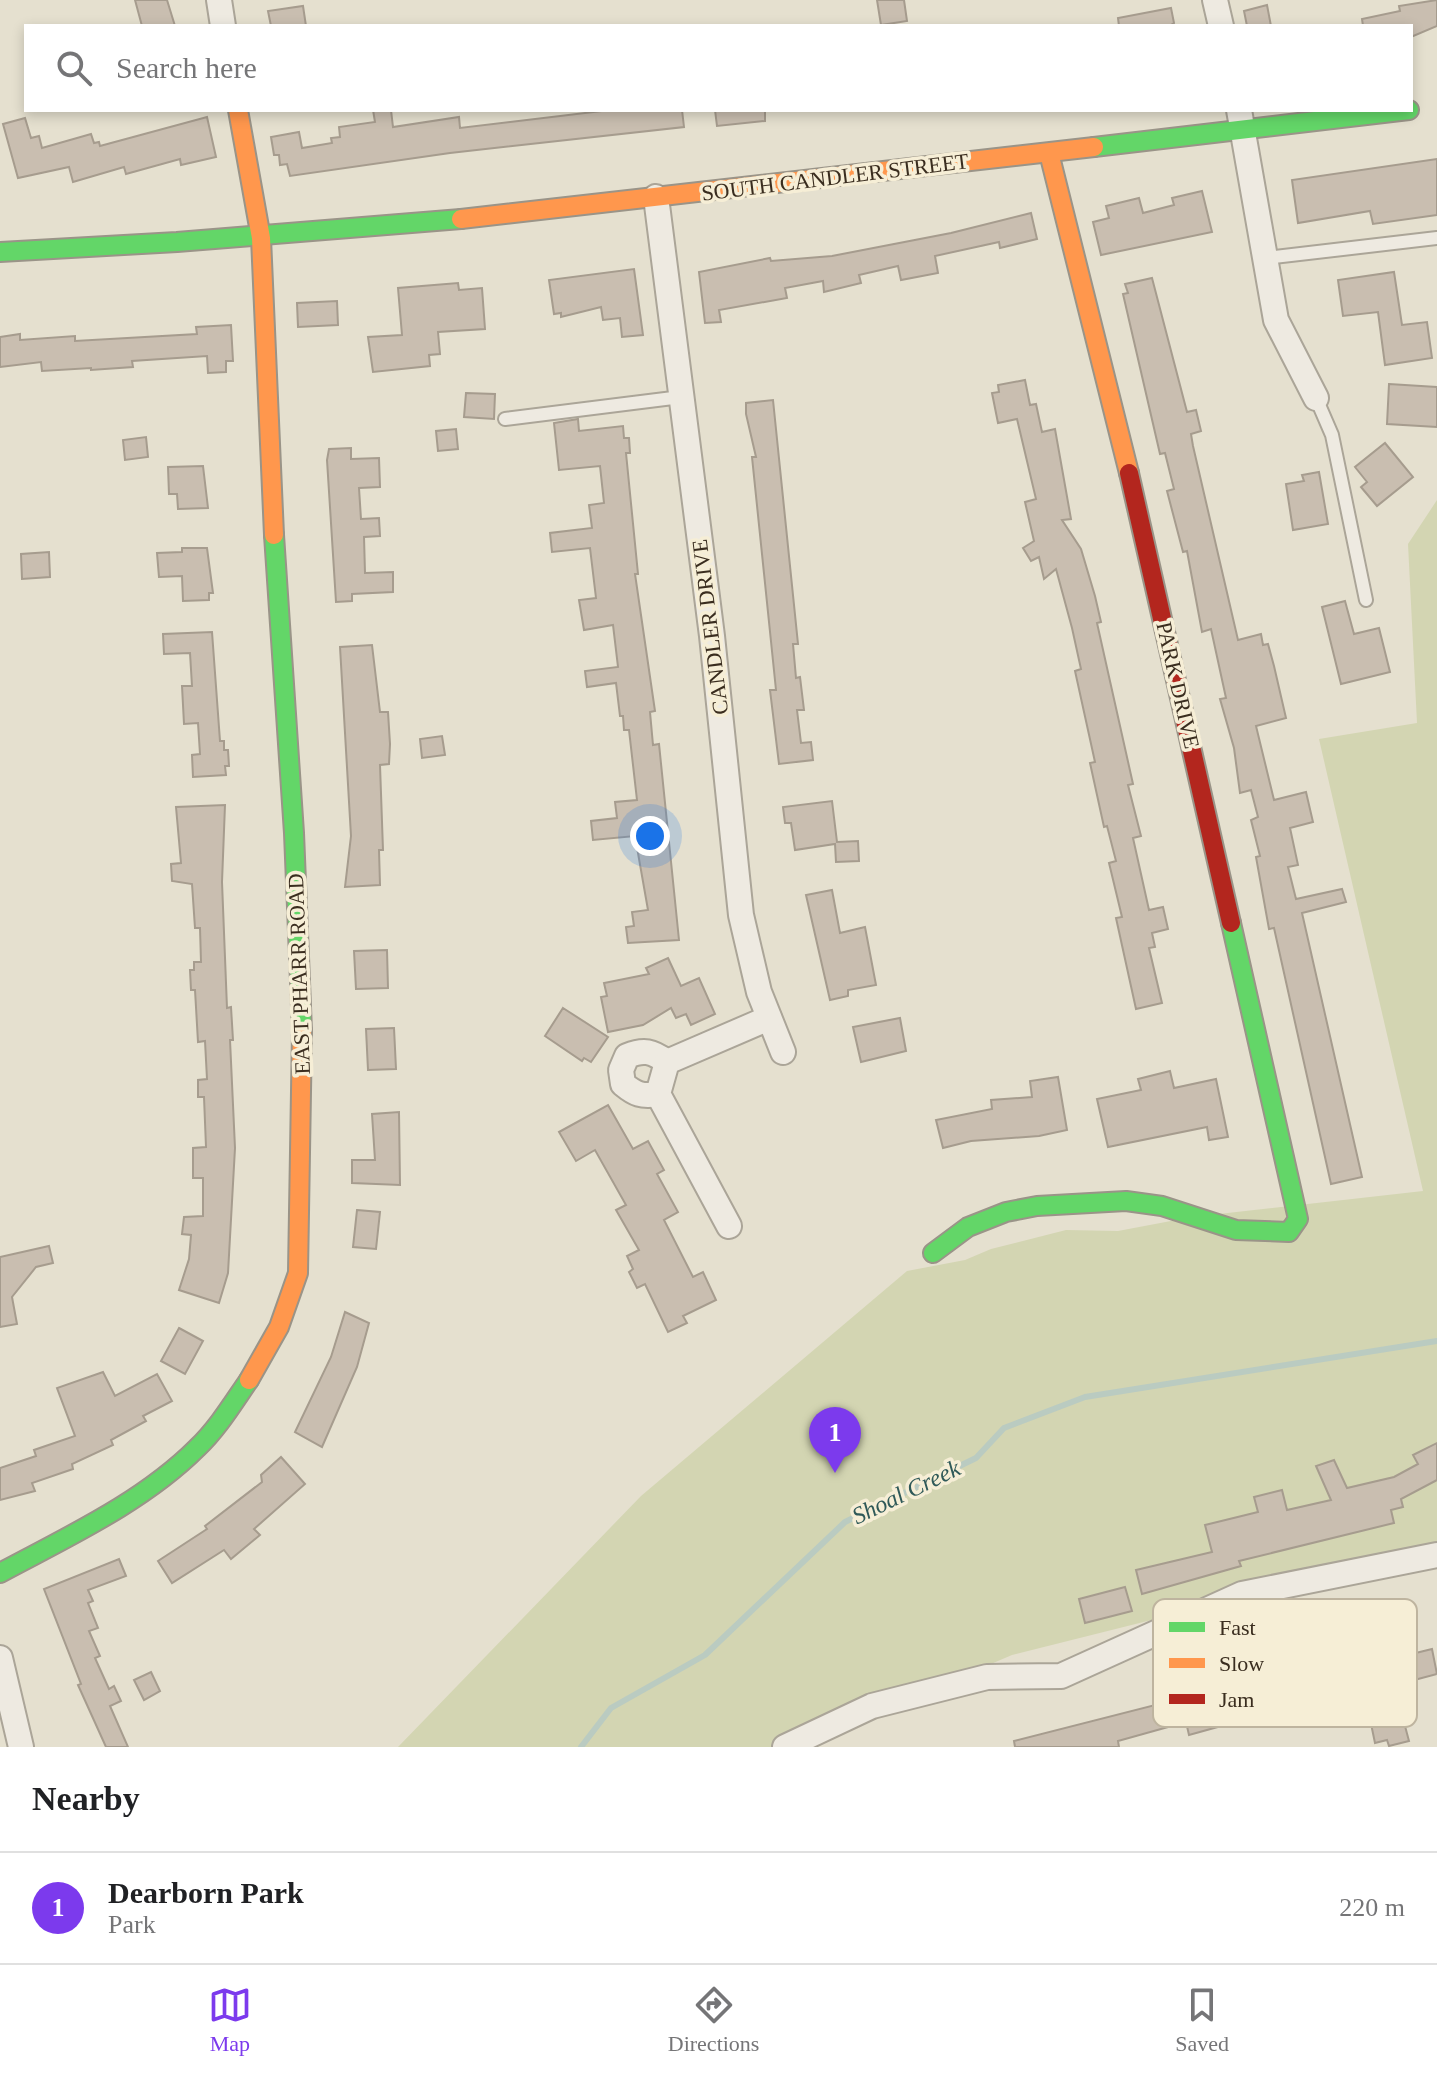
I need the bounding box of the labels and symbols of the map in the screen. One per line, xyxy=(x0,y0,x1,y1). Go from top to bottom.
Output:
street label: SOUTH CANDLER STREET xyxy=(700,148,971,206)
street label: CANDLER DRIVE xyxy=(687,538,733,716)
street label: PARK DRIVE xyxy=(1151,619,1205,751)
your location xyxy=(630,816,670,856)
street label: EAST PHARR ROAD xyxy=(283,873,315,1075)
pin: 1 xyxy=(809,1407,861,1473)
water label: Shoal Creek xyxy=(848,1455,965,1529)
legend xyxy=(1153,1599,1417,1727)
text: Fast xyxy=(1219,1615,1256,1640)
text: Slow xyxy=(1219,1651,1264,1676)
text: Jam xyxy=(1219,1687,1254,1712)

